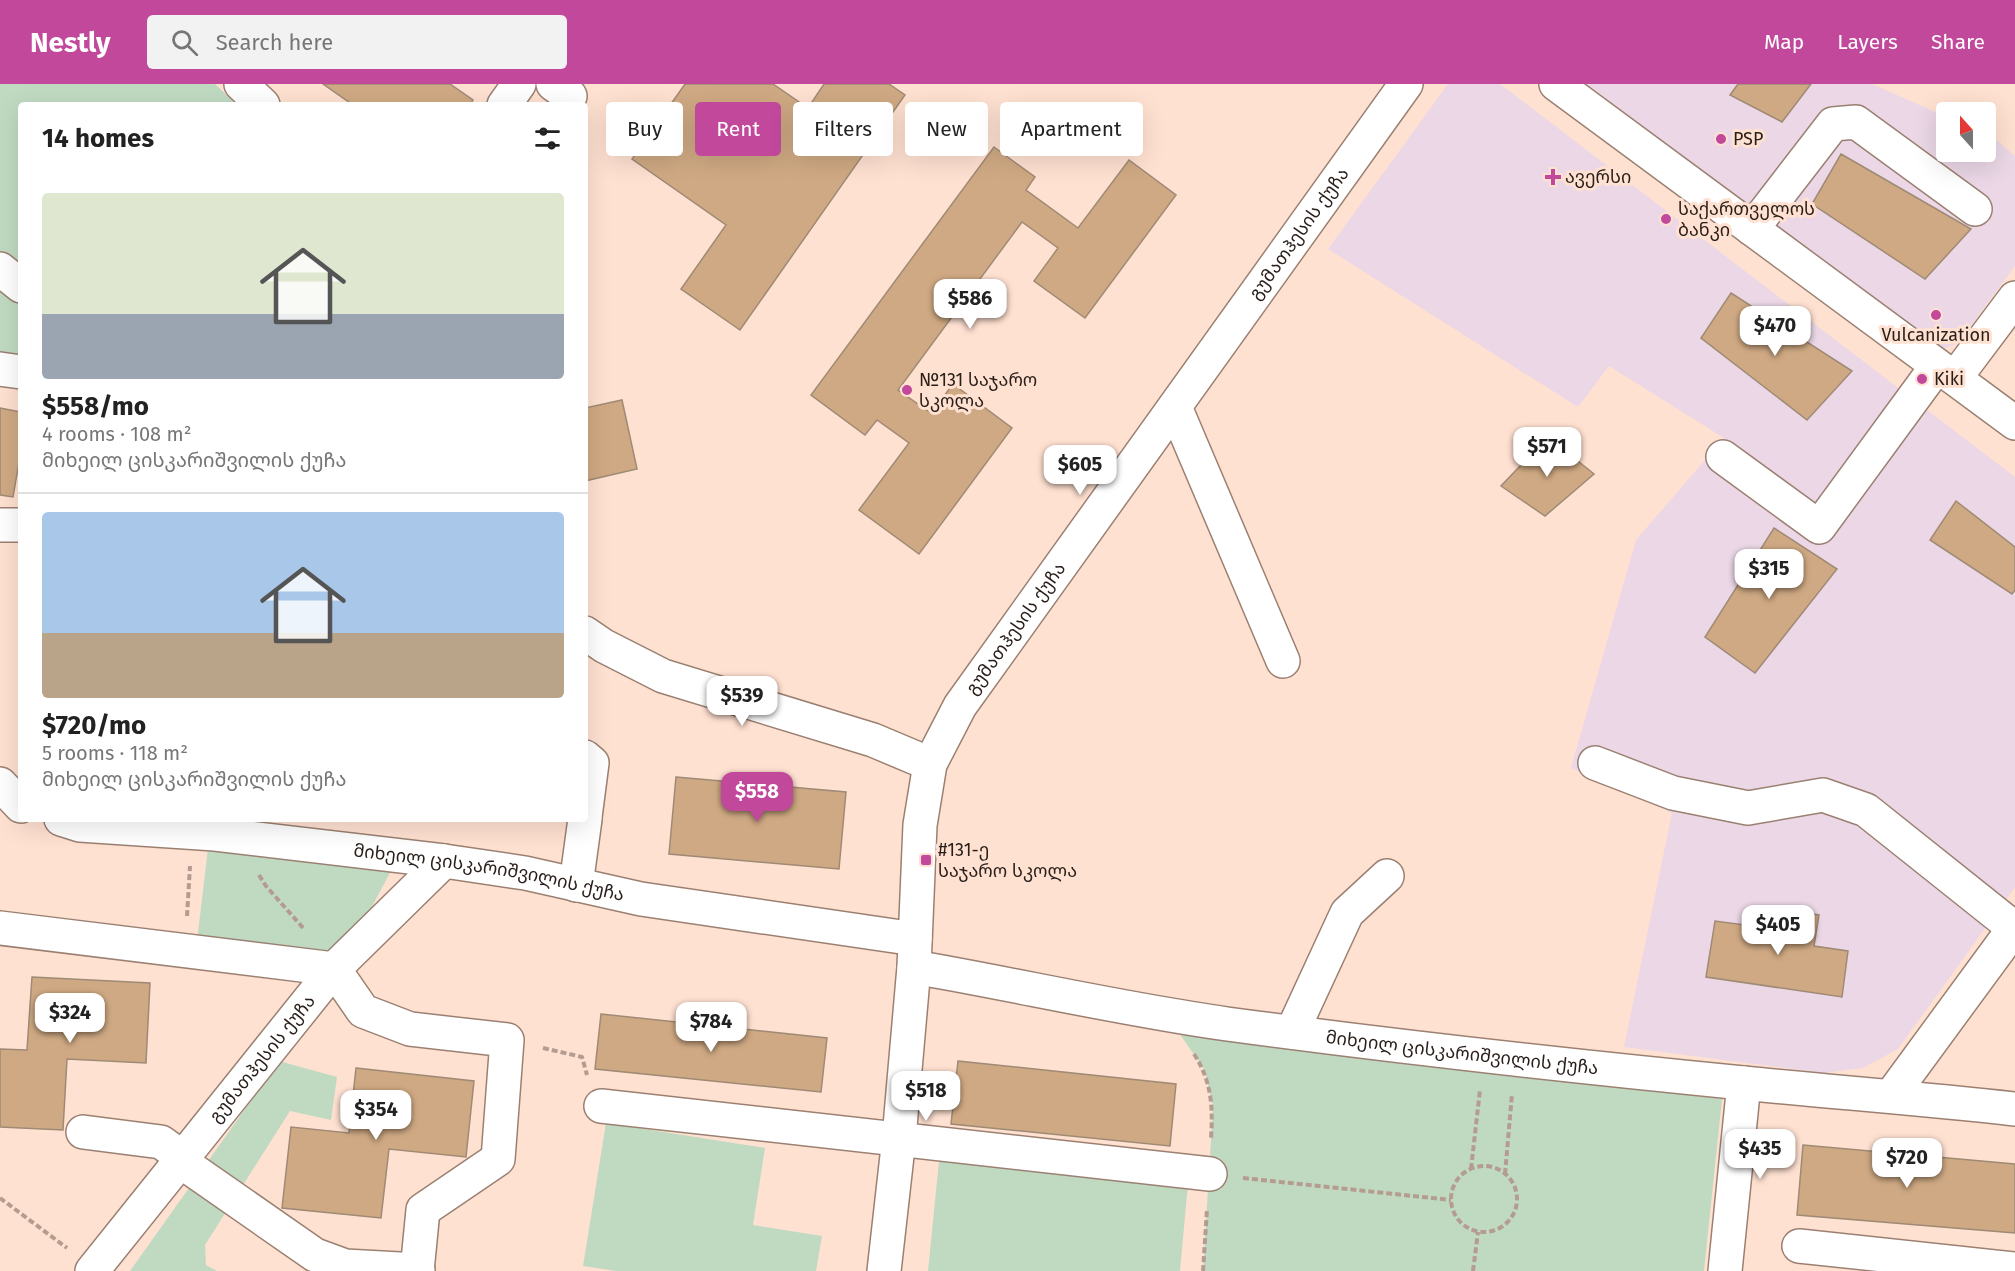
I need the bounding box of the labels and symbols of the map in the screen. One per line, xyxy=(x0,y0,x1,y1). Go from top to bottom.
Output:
north arrow xyxy=(1936,102,1996,162)
place label: PSP xyxy=(1733,128,1763,150)
marker: PSP xyxy=(1714,132,1728,146)
street label: გუმათჰესის ქუჩა xyxy=(1244,163,1354,304)
place label: ავერსი xyxy=(1565,166,1631,188)
marker: ავერსი xyxy=(1546,170,1560,184)
place label: საქართველოს ბანკი xyxy=(1678,198,1815,241)
marker: საქართველოს ბანკი xyxy=(1659,212,1673,226)
pin: $586 xyxy=(934,279,1006,330)
pin: $470 xyxy=(1739,306,1811,357)
marker: Vulcanization xyxy=(1929,308,1943,322)
place label: Vulcanization xyxy=(1881,324,1991,346)
place label: Kiki xyxy=(1934,368,1964,390)
place label: №131 საჯარო სკოლა xyxy=(919,369,1037,412)
marker: Kiki xyxy=(1915,372,1929,386)
marker: №131 საჯარო სკოლა xyxy=(900,383,914,397)
pin: $571 xyxy=(1511,427,1583,478)
pin: $605 xyxy=(1044,445,1116,496)
pin: $315 xyxy=(1733,549,1805,600)
street label: გუმათჰესის ქუჩა xyxy=(961,558,1070,699)
pin: $539 xyxy=(706,676,778,727)
pin: $558 xyxy=(721,772,793,823)
street label: მიხეილ ცისკარიშვილის ქუჩა xyxy=(352,839,626,906)
place label: #131-ე საჯარო სკოლა xyxy=(938,839,1077,882)
marker: #131-ე საჯარო სკოლა xyxy=(919,853,933,867)
pin: $405 xyxy=(1742,905,1814,956)
street label: გუმათჰესის ქუჩა xyxy=(204,990,320,1127)
pin: $324 xyxy=(34,993,106,1044)
pin: $784 xyxy=(675,1002,747,1053)
street label: მიხეილ ცისკარიშვილის ქუჩა xyxy=(1325,1026,1599,1079)
pin: $518 xyxy=(890,1071,962,1122)
pin: $354 xyxy=(340,1090,412,1141)
pin: $435 xyxy=(1724,1129,1796,1180)
pin: $720 xyxy=(1871,1138,1943,1189)

